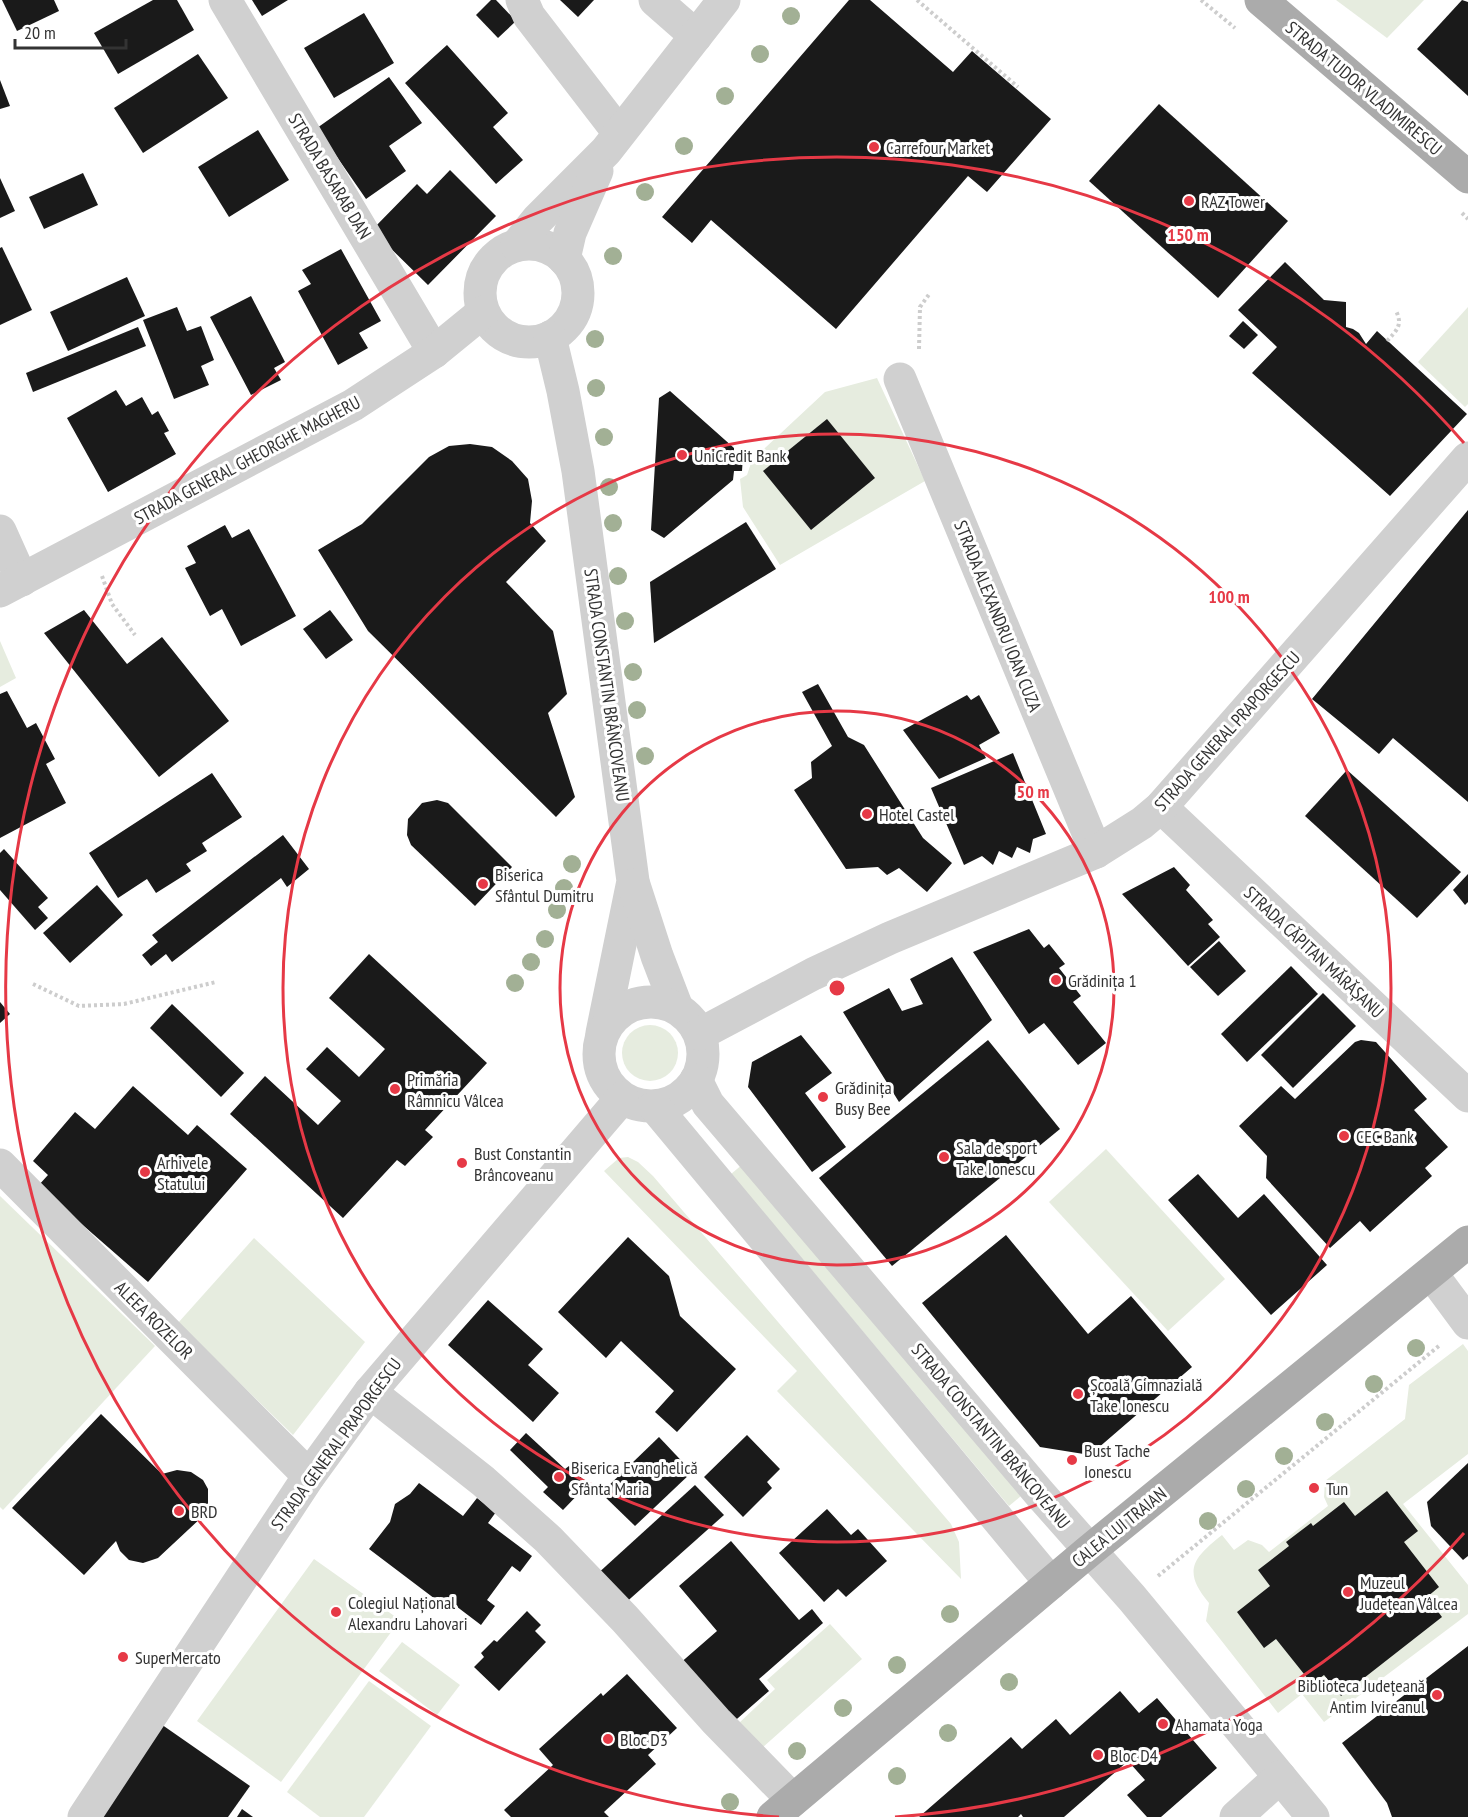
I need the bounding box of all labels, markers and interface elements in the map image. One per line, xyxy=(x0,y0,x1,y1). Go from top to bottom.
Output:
scale bar xyxy=(15,12,126,50)
street label: STRADA TUDOR VLADIMIRESCU xyxy=(1281,16,1447,160)
text: 20 m xyxy=(24,21,56,44)
street label: STRADA BASARAB DAN xyxy=(283,109,377,243)
place label: Carrefour Market xyxy=(886,136,990,159)
marker: Carrefour Market xyxy=(867,140,881,154)
place label: RAZ Tower xyxy=(1201,190,1265,213)
marker: RAZ Tower xyxy=(1182,194,1196,208)
text: 150 m xyxy=(1167,223,1209,246)
street label: STRADA GENERAL GHEORGHE MAGHERU xyxy=(130,391,364,529)
place label: UniCredit Bank xyxy=(694,444,787,467)
marker: UniCredit Bank xyxy=(675,448,689,462)
street label: STRADA ALEXANDRU IOAN CUZA xyxy=(949,517,1047,715)
street label: STRADA CONSTANTIN BRÂNCOVEANU xyxy=(579,567,635,803)
text: 100 m xyxy=(1208,585,1250,608)
street label: STRADA GENERAL PRAPORGESCU xyxy=(1149,646,1305,816)
text: 50 m xyxy=(1017,780,1049,803)
place label: Hotel Castel xyxy=(879,803,955,826)
marker: Hotel Castel xyxy=(860,807,874,821)
place label: Biserica Sfântul Dumitru xyxy=(495,863,594,907)
marker: Biserica Sfântul Dumitru xyxy=(476,877,490,891)
street label: STRADA CĂPITAN MĂRĂȘANU xyxy=(1239,881,1389,1023)
place label: Grădinița 1 xyxy=(1068,969,1137,992)
marker: Grădinița 1 xyxy=(1049,973,1063,987)
centre of rings xyxy=(827,978,847,998)
place label: Primăria Râmnicu Vâlcea xyxy=(407,1068,504,1112)
place label: Grădinița Busy Bee xyxy=(835,1076,892,1120)
marker: Primăria Râmnicu Vâlcea xyxy=(388,1082,402,1096)
marker: Grădinița Busy Bee xyxy=(816,1090,830,1104)
place label: CEC Bank xyxy=(1356,1125,1414,1148)
marker: CEC Bank xyxy=(1337,1129,1351,1143)
place label: Sala de sport Take Ionescu xyxy=(956,1136,1037,1180)
place label: Bust Constantin Brâncoveanu xyxy=(474,1142,571,1186)
marker: Sala de sport Take Ionescu xyxy=(937,1150,951,1164)
place label: Arhivele Statului xyxy=(157,1151,208,1195)
marker: Bust Constantin Brâncoveanu xyxy=(455,1156,469,1170)
marker: Arhivele Statului xyxy=(138,1165,152,1179)
street label: ALEEA ROZELOR xyxy=(110,1276,198,1364)
street label: STRADA CONSTANTIN BRÂNCOVEANU xyxy=(907,1338,1075,1534)
street label: STRADA GENERAL PRAPORGESCU xyxy=(266,1353,406,1535)
place label: Școală Gimnazială Take Ionescu xyxy=(1090,1373,1203,1417)
marker: Școală Gimnazială Take Ionescu xyxy=(1071,1387,1085,1401)
place label: Bust Tache Ionescu xyxy=(1084,1439,1150,1483)
marker: Bust Tache Ionescu xyxy=(1065,1453,1079,1467)
place label: Biserica Evanghelică Sfânta Maria xyxy=(571,1456,698,1500)
marker: Biserica Evanghelică Sfânta Maria xyxy=(552,1470,566,1484)
place label: Tun xyxy=(1326,1477,1348,1500)
marker: Tun xyxy=(1307,1481,1321,1495)
street label: CALEA LUI TRAIAN xyxy=(1067,1482,1171,1572)
place label: BRD xyxy=(191,1500,218,1523)
marker: BRD xyxy=(172,1504,186,1518)
place label: Muzeul Județean Vâlcea xyxy=(1359,1571,1458,1615)
marker: Muzeul Județean Vâlcea xyxy=(1341,1585,1355,1599)
place label: Colegiul Național Alexandru Lahovari xyxy=(348,1591,468,1635)
marker: Colegiul Național Alexandru Lahovari xyxy=(329,1605,343,1619)
place label: SuperMercato xyxy=(135,1646,221,1669)
marker: SuperMercato xyxy=(116,1650,130,1664)
place label: Biblioteca Județeană Antim Ivireanul xyxy=(1297,1674,1426,1718)
marker: Biblioteca Județeană Antim Ivireanul xyxy=(1430,1688,1444,1702)
place label: Ahamata Yoga xyxy=(1175,1713,1263,1736)
marker: Ahamata Yoga xyxy=(1156,1717,1170,1731)
place label: Bloc D3 xyxy=(620,1728,668,1751)
marker: Bloc D3 xyxy=(601,1732,615,1746)
place label: Bloc D4 xyxy=(1110,1744,1158,1767)
marker: Bloc D4 xyxy=(1091,1748,1105,1762)

